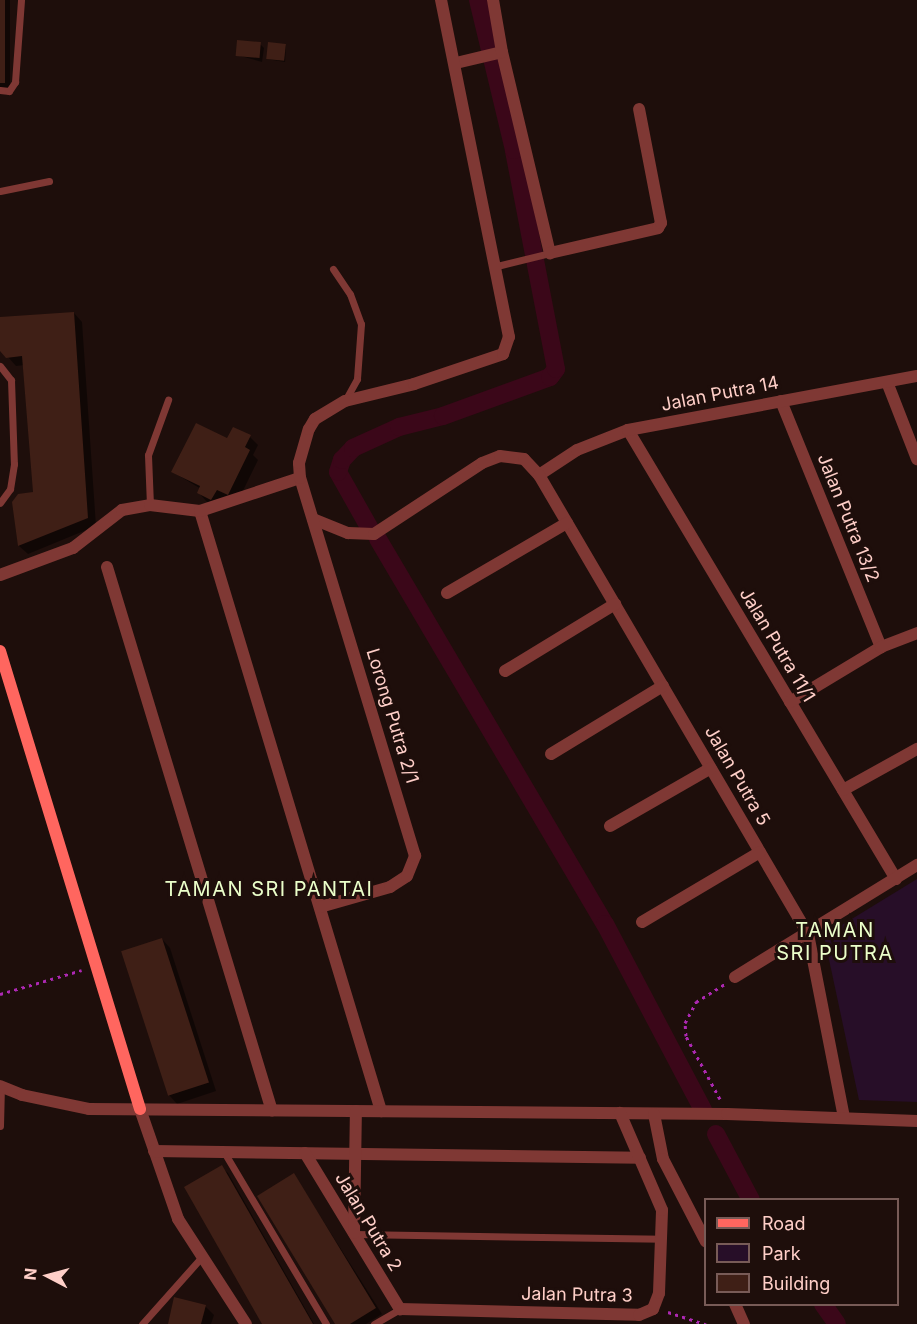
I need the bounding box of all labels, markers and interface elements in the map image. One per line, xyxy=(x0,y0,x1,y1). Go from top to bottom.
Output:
street label: Jalan Putra 14 xyxy=(659,372,781,416)
street label: Jalan Putra 13/2 xyxy=(812,451,884,585)
street label: Jalan Putra 11/1 xyxy=(735,584,819,706)
street label: Lorong Putra 2/1 xyxy=(361,646,423,786)
street label: Jalan Putra 5 xyxy=(700,722,774,830)
district label: TAMAN SRI PANTAI xyxy=(165,877,373,901)
district label: TAMAN SRI PUTRA xyxy=(776,919,894,966)
street label: Jalan Putra 2 xyxy=(330,1169,406,1275)
legend xyxy=(704,1198,899,1306)
text: Road xyxy=(762,1213,805,1234)
text: Park xyxy=(762,1243,801,1264)
north arrow xyxy=(18,1246,78,1306)
text: N xyxy=(20,1267,41,1281)
text: Building xyxy=(762,1273,830,1294)
street label: Jalan Putra 3 xyxy=(521,1283,633,1307)

